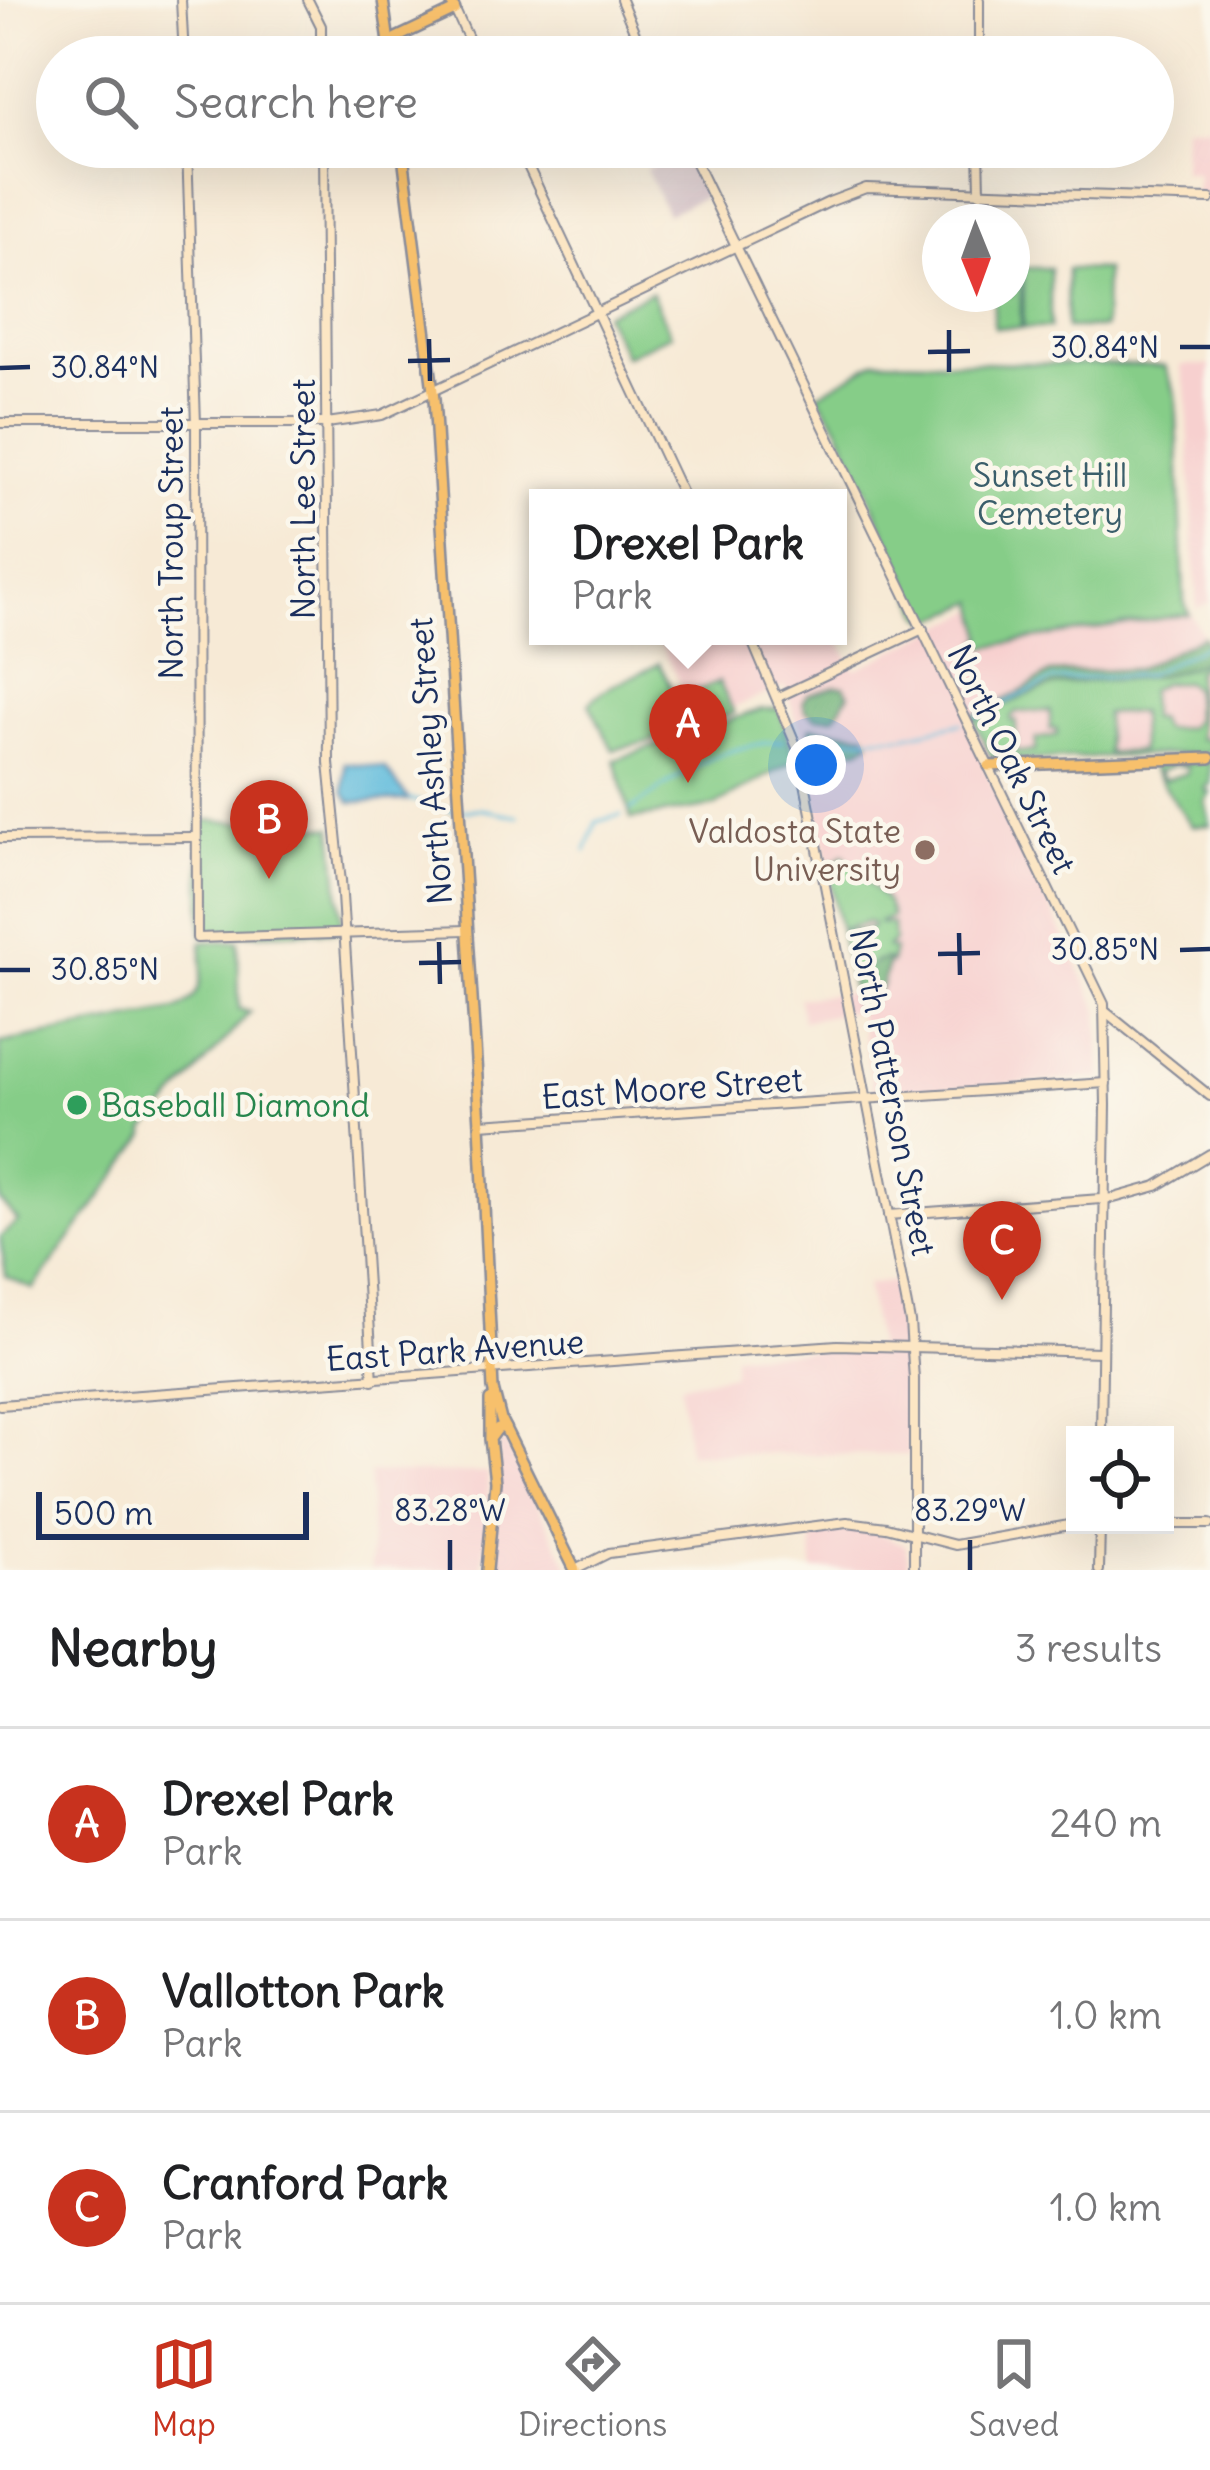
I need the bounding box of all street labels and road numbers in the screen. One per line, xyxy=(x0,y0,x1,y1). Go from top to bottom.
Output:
street label: North Lee Street xyxy=(282,379,324,619)
street label: North Troup Street xyxy=(150,406,192,680)
street label: North Ashley Street xyxy=(399,616,461,906)
street label: North Oak Street xyxy=(938,638,1086,880)
street label: North Patterson Street xyxy=(841,925,945,1259)
street label: East Moore Street xyxy=(540,1058,804,1118)
street label: East Park Avenue xyxy=(325,1320,585,1380)

